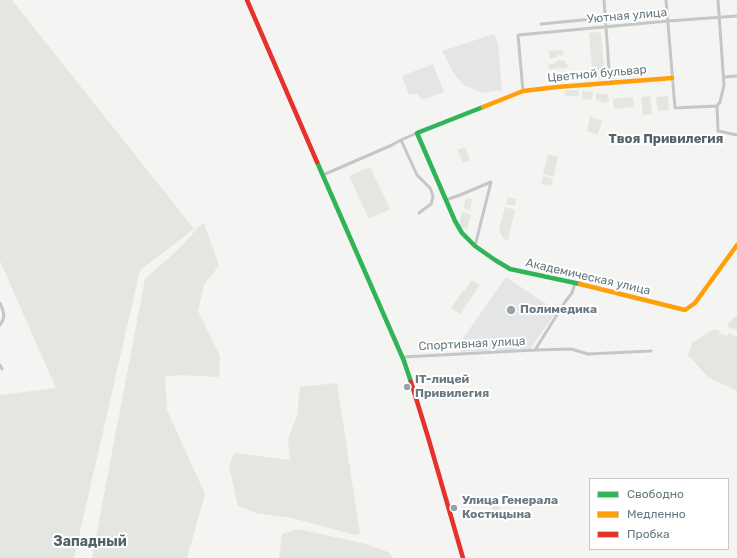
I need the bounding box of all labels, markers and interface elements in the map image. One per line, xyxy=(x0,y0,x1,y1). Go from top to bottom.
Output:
street label: Уютная улица xyxy=(586,5,668,27)
street label: Цветной бульвар xyxy=(547,62,647,86)
district label: Твоя Привилегия xyxy=(609,131,723,147)
street label: Академическая улица xyxy=(524,256,652,298)
place label: Полимедика xyxy=(520,303,597,317)
marker: Полимедика xyxy=(505,304,517,316)
street label: Спортивная улица xyxy=(418,334,526,354)
place label: IT-лицей Привилегия xyxy=(415,373,489,401)
marker: IT-лицей Привилегия xyxy=(402,382,412,392)
legend xyxy=(589,478,729,550)
text: Свободно xyxy=(627,487,684,501)
place label: Улица Генерала Костицына xyxy=(462,494,558,522)
marker: Улица Генерала Костицына xyxy=(449,503,459,513)
text: Медленно xyxy=(627,507,686,521)
text: Пробка xyxy=(627,527,670,541)
district label: Западный xyxy=(53,534,127,550)

